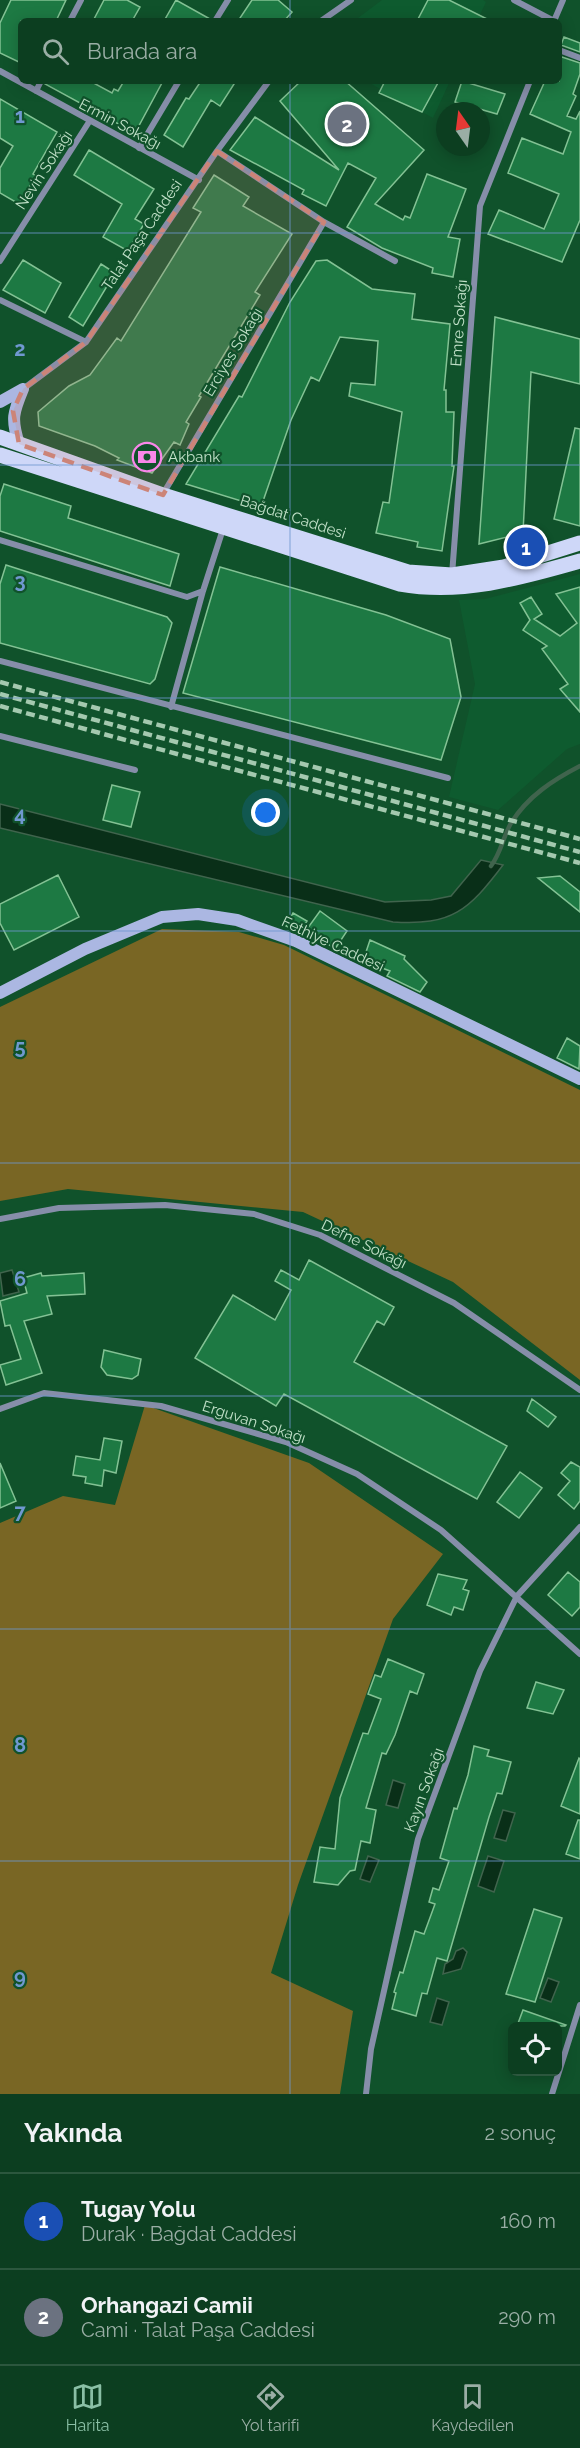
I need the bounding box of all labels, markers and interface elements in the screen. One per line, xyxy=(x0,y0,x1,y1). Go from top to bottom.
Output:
search box xyxy=(18,18,562,84)
icon: search xyxy=(39,35,72,68)
text: Burada ara xyxy=(87,38,197,64)
street label: Ermin Sokağı xyxy=(76,95,164,153)
pin: 2 xyxy=(328,102,366,146)
north arrow xyxy=(436,102,490,156)
text: 1 xyxy=(15,104,25,128)
street label: Nevin Sokağı xyxy=(12,127,76,213)
street label: Talat Paşa Caddesi xyxy=(98,176,186,294)
street label: Emre Sokağı xyxy=(447,279,471,367)
street label: Erciyes Sokağı xyxy=(200,305,266,399)
text: 2 xyxy=(14,337,26,361)
bank icon: Akbank xyxy=(131,441,163,473)
place label: Akbank xyxy=(168,448,220,466)
street label: Bağdat Caddesi xyxy=(238,491,348,543)
pin: 1 xyxy=(506,524,546,570)
text: 3 xyxy=(14,569,26,593)
your location xyxy=(251,798,280,827)
text: 4 xyxy=(14,802,26,826)
street label: Fethiye Caddesi xyxy=(279,912,387,976)
text: 5 xyxy=(14,1035,26,1059)
street label: Defne Sokağı xyxy=(319,1216,409,1272)
text: 6 xyxy=(14,1267,26,1291)
street label: Erguvan Sokağı xyxy=(200,1397,308,1447)
text: 7 xyxy=(14,1500,26,1524)
text: 8 xyxy=(14,1733,26,1757)
street label: Kayın Sokağı xyxy=(400,1745,448,1835)
text: 9 xyxy=(14,1965,26,1989)
map controls xyxy=(508,2022,562,2076)
button: locate xyxy=(508,2022,562,2076)
text: Yakında xyxy=(24,2118,122,2148)
text: 2 sonuç xyxy=(484,2121,556,2145)
text: Tugay Yolu xyxy=(81,2196,195,2222)
text: 1 xyxy=(39,2209,48,2233)
text: 160 m xyxy=(500,2209,556,2233)
text: Durak · Bağdat Caddesi xyxy=(81,2222,297,2246)
text: Orhangazi Camii xyxy=(81,2292,253,2318)
text: 2 xyxy=(38,2305,49,2329)
text: 290 m xyxy=(498,2305,556,2329)
text: Cami · Talat Paşa Caddesi xyxy=(81,2318,315,2342)
tab: Harita xyxy=(66,2380,109,2435)
tab: Yol tarifi xyxy=(241,2380,300,2435)
tab: Kaydedilen xyxy=(431,2380,514,2435)

